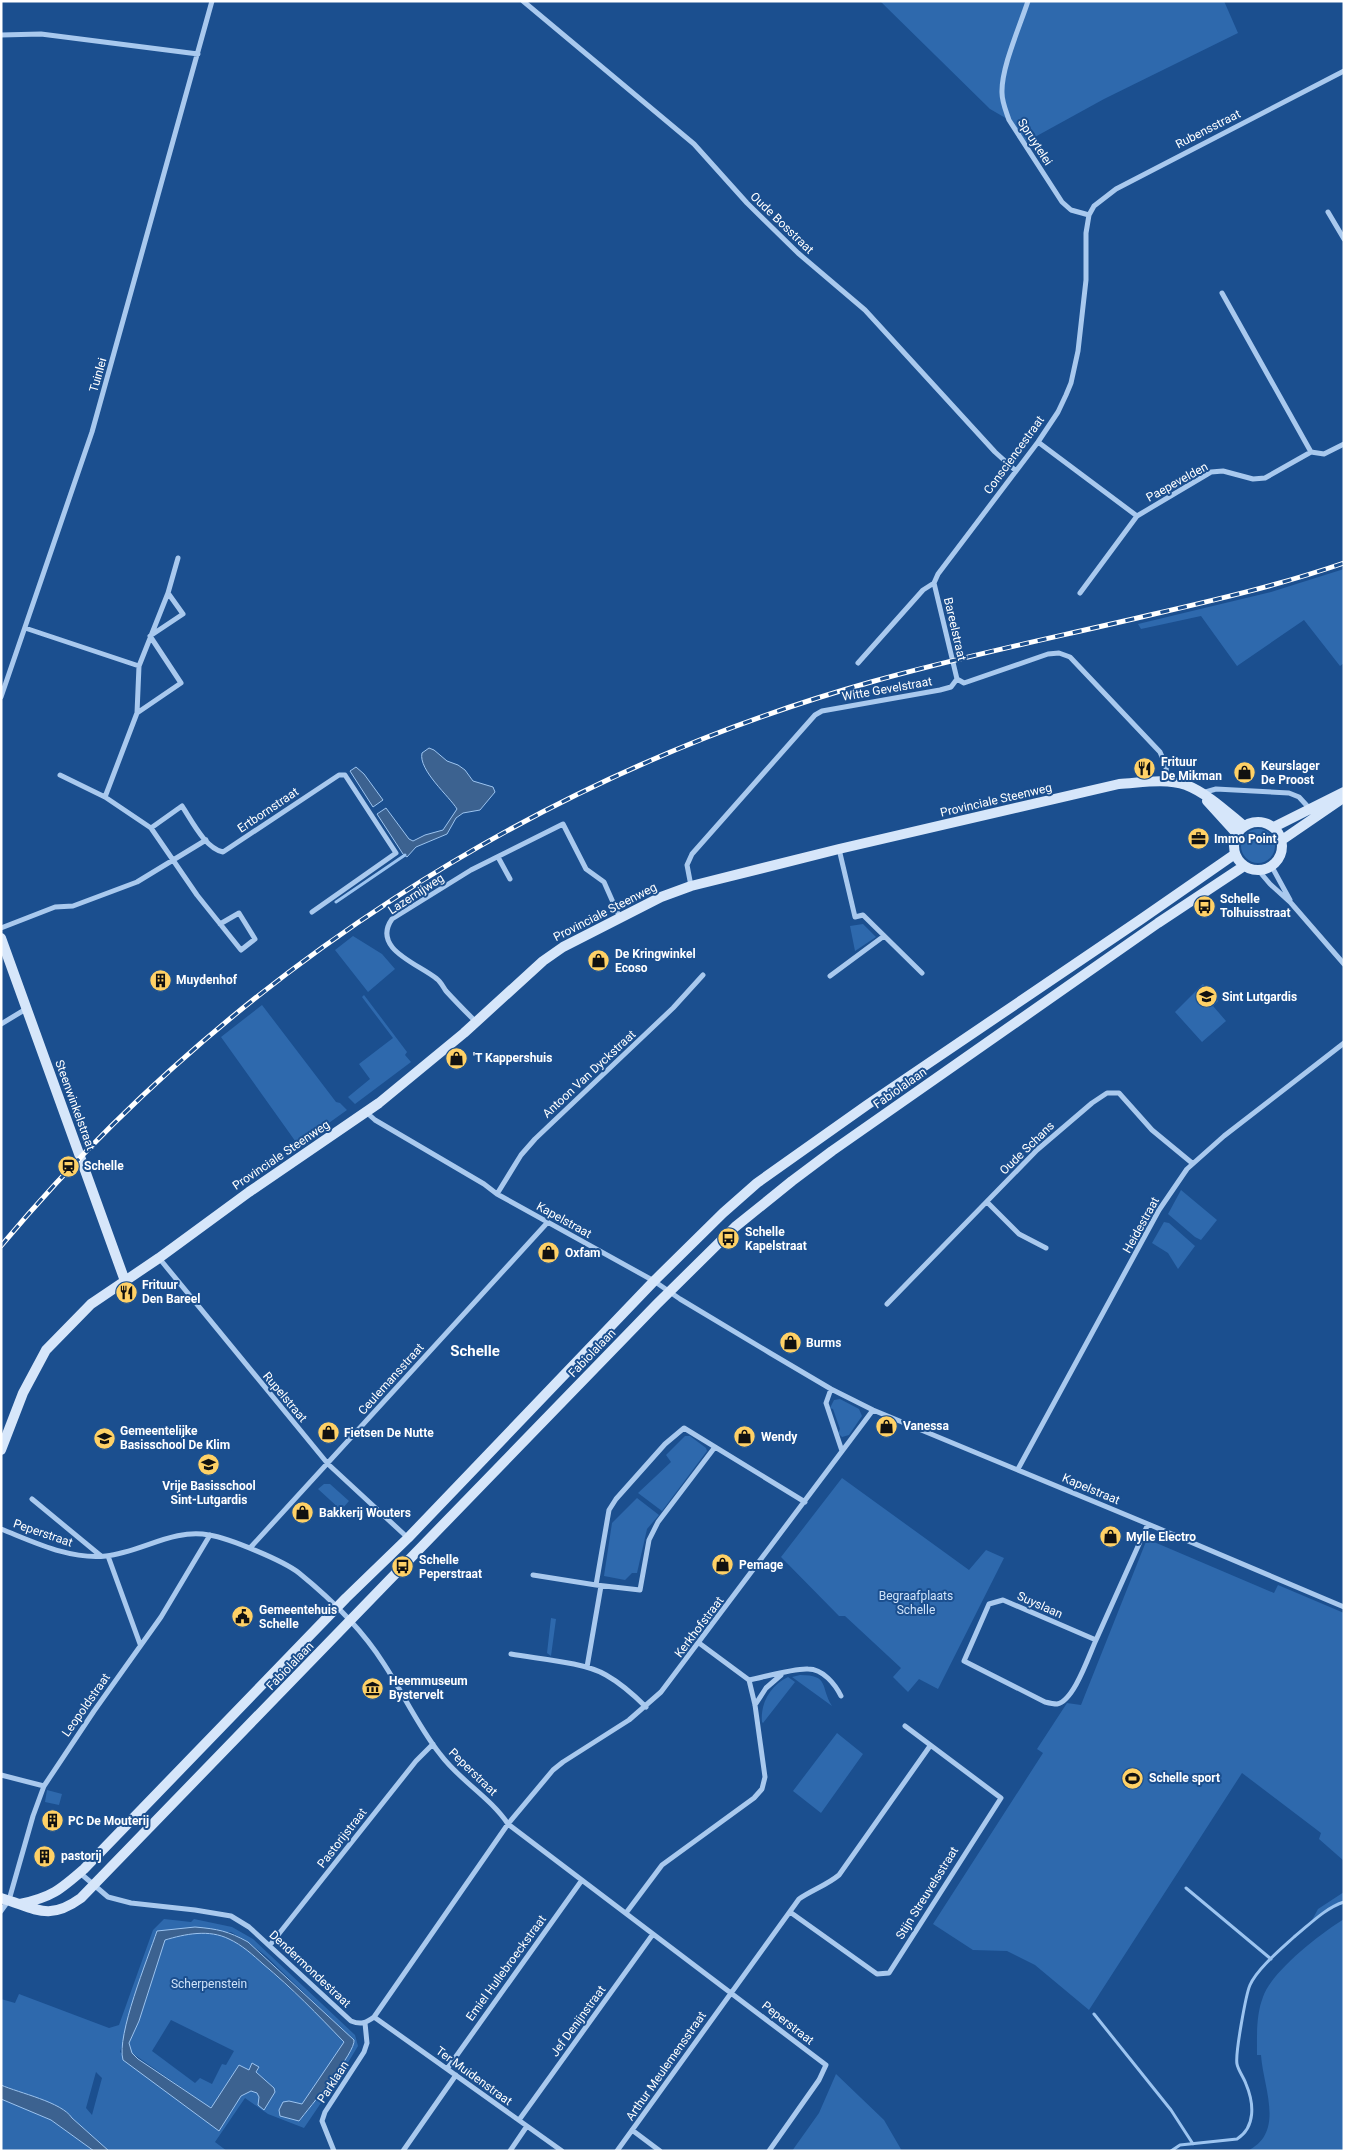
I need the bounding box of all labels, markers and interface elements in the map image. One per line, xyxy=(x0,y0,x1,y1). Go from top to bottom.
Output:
street label: Rubensstraat xyxy=(1173,107,1243,151)
street label: Spruytelei xyxy=(1015,116,1055,168)
street label: Oude Bosstraat xyxy=(747,189,817,257)
street label: Tuinlei xyxy=(86,356,110,394)
street label: Consciencestraat xyxy=(981,413,1047,497)
street label: Paepevelden xyxy=(1144,459,1210,505)
street label: Bareelstraat xyxy=(941,596,969,662)
street label: Witte Gevelstraat xyxy=(841,674,933,704)
place label: Frituur De Mikman xyxy=(1161,755,1222,783)
restaurant icon: Frituur De Mikman xyxy=(1133,757,1157,781)
place label: Keurslager De Proost xyxy=(1261,759,1320,787)
shop icon: Keurslager De Proost xyxy=(1233,761,1257,785)
street label: Provinciale Steenweg xyxy=(939,780,1053,820)
street label: Ertbornstraat xyxy=(235,784,301,835)
office icon: Immo Point xyxy=(1186,827,1210,851)
place label: Immo Point xyxy=(1214,832,1276,846)
street label: Lazernijweg xyxy=(385,871,447,917)
street label: Provinciale Steenweg xyxy=(551,880,659,944)
place label: Schelle Tolhuisstraat xyxy=(1220,892,1290,920)
bus stop icon: Schelle Tolhuisstraat xyxy=(1192,894,1216,918)
place label: De Kringwinkel Ecoso xyxy=(615,947,696,975)
shop icon: De Kringwinkel Ecoso xyxy=(587,949,611,973)
building icon: Muydenhof xyxy=(148,968,172,992)
place label: Muydenhof xyxy=(176,973,238,987)
school or university icon: Sint Lutgardis xyxy=(1194,985,1218,1009)
place label: Sint Lutgardis xyxy=(1222,990,1297,1004)
street label: Antoon Van Dyckstraat xyxy=(540,1027,638,1121)
shop icon: 'T Kappershuis xyxy=(445,1046,469,1070)
place label: 'T Kappershuis xyxy=(473,1051,552,1065)
street label: Steenwinkelstraat xyxy=(52,1058,98,1152)
street label: Fabiolalaan xyxy=(871,1065,929,1111)
street label: Provinciale Steenweg xyxy=(230,1117,332,1193)
street label: Oude Schans xyxy=(997,1119,1057,1177)
station icon: Schelle xyxy=(56,1154,80,1178)
place label: Schelle xyxy=(84,1159,124,1173)
street label: Heidestraat xyxy=(1120,1194,1162,1255)
street label: Kapelstraat xyxy=(534,1199,594,1241)
place label: Schelle Kapelstraat xyxy=(745,1225,807,1253)
bus stop icon: Schelle Kapelstraat xyxy=(717,1227,741,1251)
shop icon: Oxfam xyxy=(537,1241,561,1265)
place label: Oxfam xyxy=(565,1246,601,1260)
place label: Frituur Den Bareel xyxy=(142,1278,201,1306)
restaurant icon: Frituur Den Bareel xyxy=(114,1280,138,1304)
street label: Fabiolalaan xyxy=(566,1326,618,1380)
shop icon: Burms xyxy=(778,1331,802,1355)
place label: Burms xyxy=(806,1336,841,1350)
street label: Ceulemansstraat xyxy=(355,1340,427,1417)
district label: Schelle xyxy=(450,1342,500,1360)
street label: Rupelstraat xyxy=(260,1369,310,1425)
shop icon: Vanessa xyxy=(875,1414,899,1438)
place label: Vanessa xyxy=(903,1419,950,1433)
shop icon: Fietsen De Nutte xyxy=(316,1421,340,1445)
place label: Gemeentelijke Basisschool De Klim xyxy=(120,1424,230,1452)
shop icon: Wendy xyxy=(733,1425,757,1449)
school or university icon: Gemeentelijke Basisschool De Klim xyxy=(92,1426,116,1450)
place label: Fietsen De Nutte xyxy=(344,1426,434,1440)
place label: Wendy xyxy=(761,1430,798,1444)
school or university icon: Vrije Basisschool Sint-Lutgardis xyxy=(197,1453,221,1477)
street label: Kapelstraat xyxy=(1060,1471,1122,1507)
place label: Vrije Basisschool Sint-Lutgardis xyxy=(162,1479,256,1507)
shop icon: Bakkerij Wouters xyxy=(291,1501,315,1525)
place label: Bakkerij Wouters xyxy=(319,1506,411,1520)
street label: Peperstraat xyxy=(11,1516,75,1550)
shop icon: Mylle Electro xyxy=(1098,1525,1122,1549)
place label: Mylle Electro xyxy=(1126,1530,1196,1544)
place label: Schelle Peperstraat xyxy=(419,1553,482,1581)
shop icon: Pemage xyxy=(711,1553,735,1577)
bus stop icon: Schelle Peperstraat xyxy=(391,1555,415,1579)
place label: Pemage xyxy=(739,1558,784,1572)
park label: Begraafplaats Schelle xyxy=(879,1589,953,1617)
street label: Suyslaan xyxy=(1015,1589,1065,1621)
street label: Kerkhofstraat xyxy=(672,1594,726,1660)
place label: Gemeentehuis Schelle xyxy=(259,1603,337,1631)
public building icon: Gemeentehuis Schelle xyxy=(231,1605,255,1629)
street label: Fabiolalaan xyxy=(264,1639,316,1693)
street label: Leopoldstraat xyxy=(59,1671,113,1739)
place label: Heemmuseum Bystervelt xyxy=(389,1674,468,1702)
museum icon: Heemmuseum Bystervelt xyxy=(361,1676,385,1700)
street label: Peperstraat xyxy=(446,1745,500,1799)
sports icon: Schelle sport xyxy=(1121,1766,1145,1790)
place label: Schelle sport xyxy=(1149,1771,1220,1785)
street label: Pastorijstraat xyxy=(314,1805,370,1871)
building icon: PC De Mouterij xyxy=(40,1809,64,1833)
place label: PC De Mouterij xyxy=(68,1814,149,1828)
building icon: pastorij xyxy=(33,1844,57,1868)
street label: Stijn Streuvelsstraat xyxy=(893,1844,961,1942)
place label: pastorij xyxy=(61,1849,102,1863)
street label: Emiel Hullebroeckstraat xyxy=(463,1912,549,2024)
street label: Dendermondestraat xyxy=(266,1928,354,2010)
park label: Scherpenstein xyxy=(171,1977,247,1991)
street label: Jef Denijnstraat xyxy=(548,1983,608,2059)
street label: Peperstraat xyxy=(759,1998,817,2048)
street label: Arthur Meulemensstraat xyxy=(623,2009,709,2123)
street label: Ter Muidenstraat xyxy=(433,2044,515,2108)
street label: Parklaan xyxy=(314,2059,352,2105)

